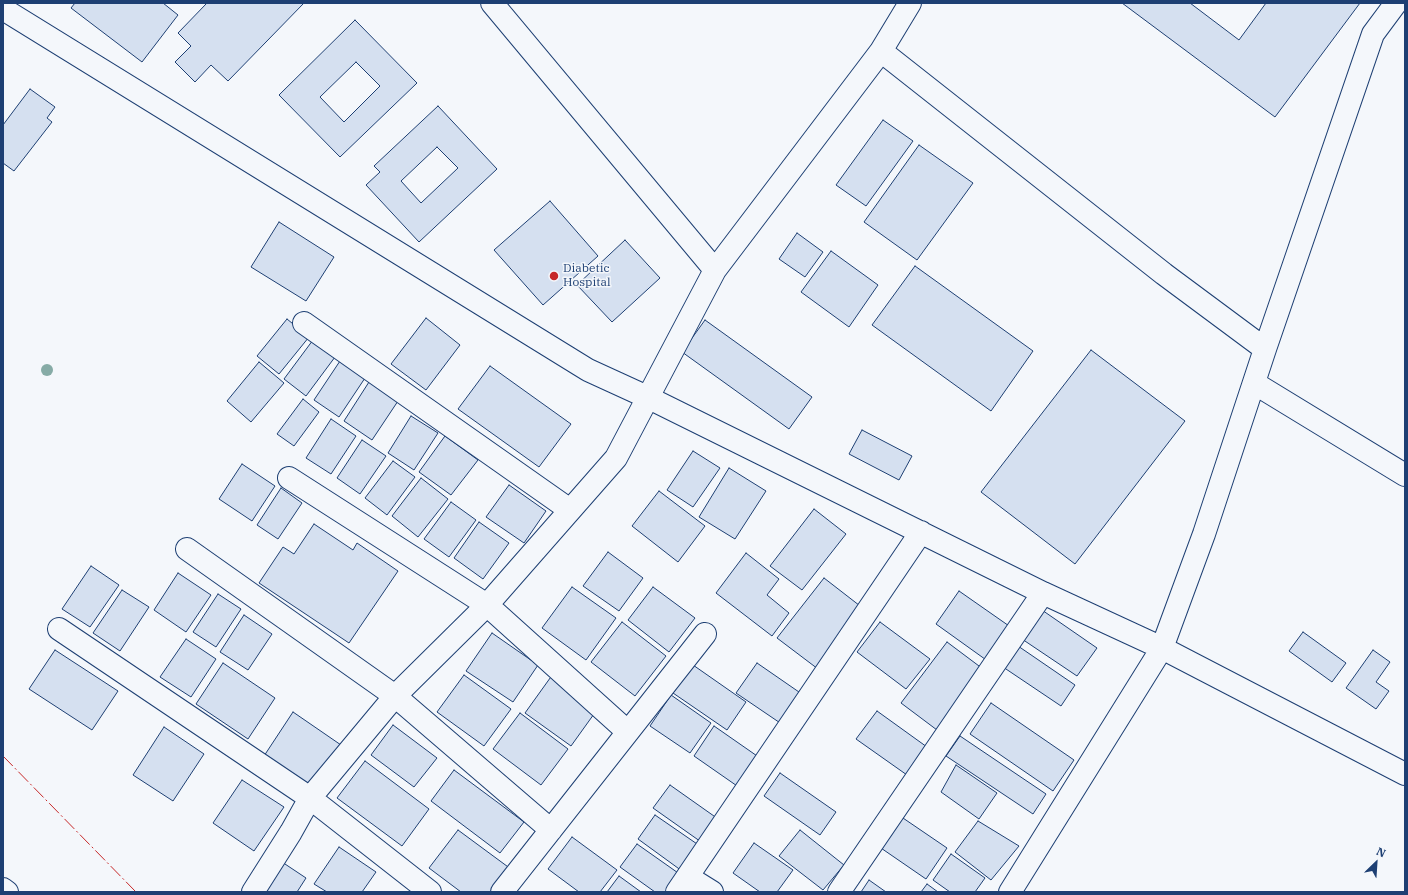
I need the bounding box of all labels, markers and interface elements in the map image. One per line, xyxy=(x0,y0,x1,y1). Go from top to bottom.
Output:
place label: Diabetic Hospital xyxy=(563,262,611,290)
marker: Diabetic Hospital xyxy=(548,270,560,282)
north arrow xyxy=(1356,843,1396,883)
text: N xyxy=(1374,844,1388,860)

